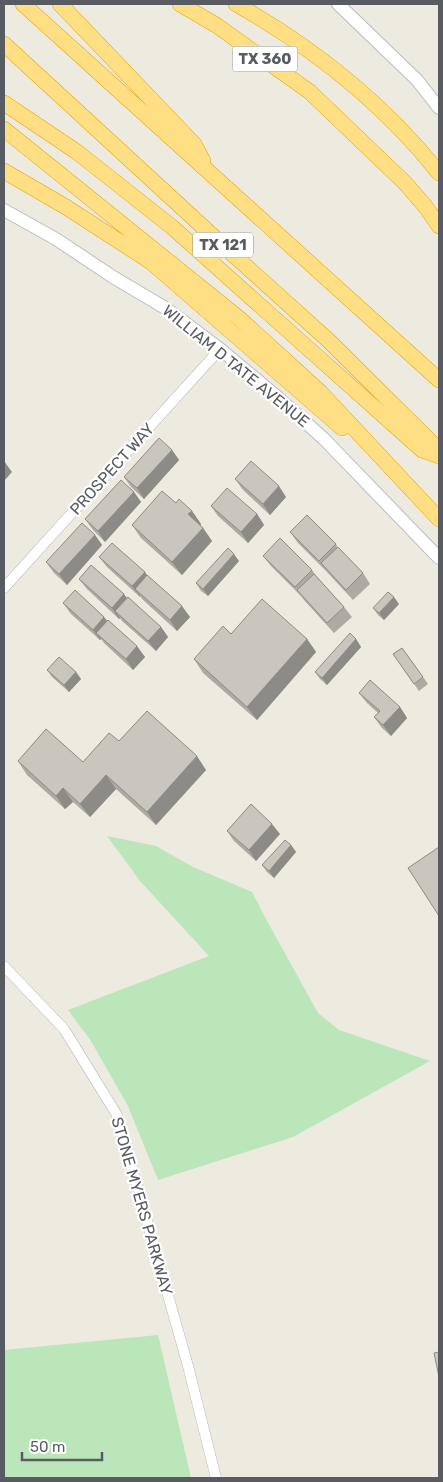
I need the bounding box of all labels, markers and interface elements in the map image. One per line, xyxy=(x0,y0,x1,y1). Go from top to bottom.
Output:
road number: TX 360 xyxy=(232,46,298,72)
road number: TX 121 xyxy=(193,232,253,258)
street label: WILLIAM D TATE AVENUE xyxy=(159,301,313,431)
street label: PROSPECT WAY xyxy=(66,419,158,519)
street label: STONE MYERS PARKWAY xyxy=(107,1115,177,1297)
scale bar xyxy=(22,1430,102,1462)
text: 50 m xyxy=(30,1438,65,1456)

